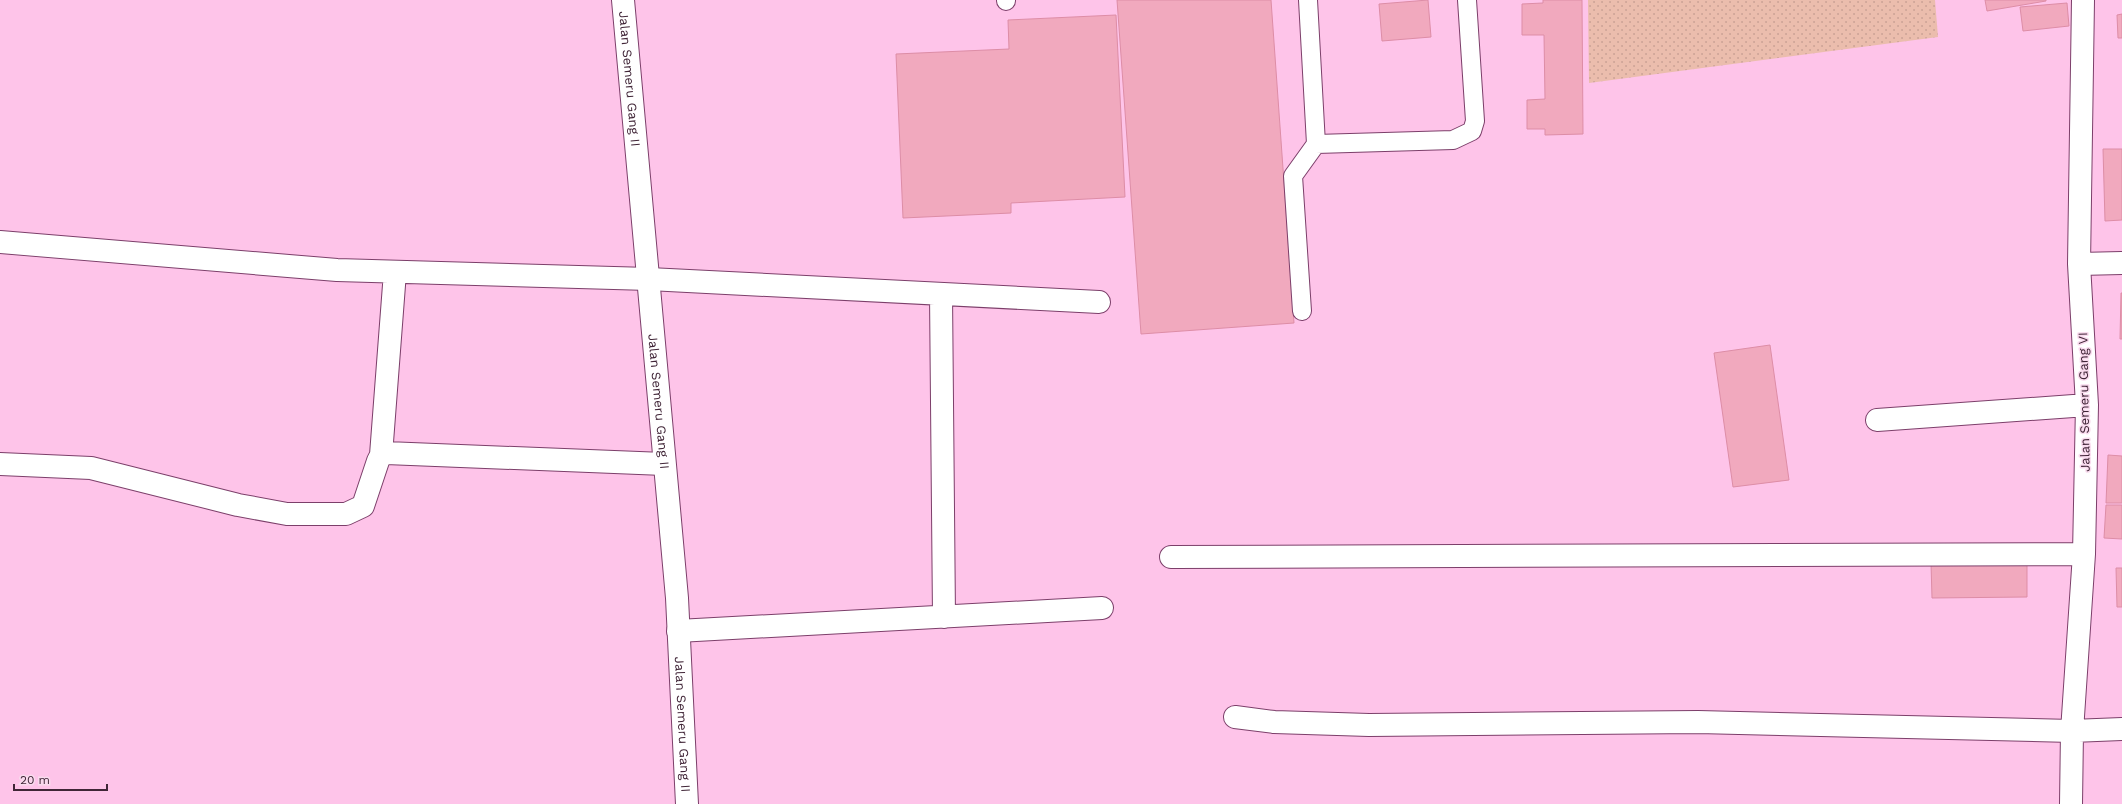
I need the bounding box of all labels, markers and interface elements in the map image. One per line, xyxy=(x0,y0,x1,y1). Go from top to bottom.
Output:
street label: Jalan Semeru Gang II xyxy=(617,10,644,147)
street label: Jalan Semeru Gang VI xyxy=(2075,332,2093,472)
street label: Jalan Semeru Gang II xyxy=(646,333,673,470)
street label: Jalan Semeru Gang II xyxy=(672,656,694,793)
scale bar xyxy=(14,766,107,792)
text: 20 m xyxy=(20,773,50,787)

